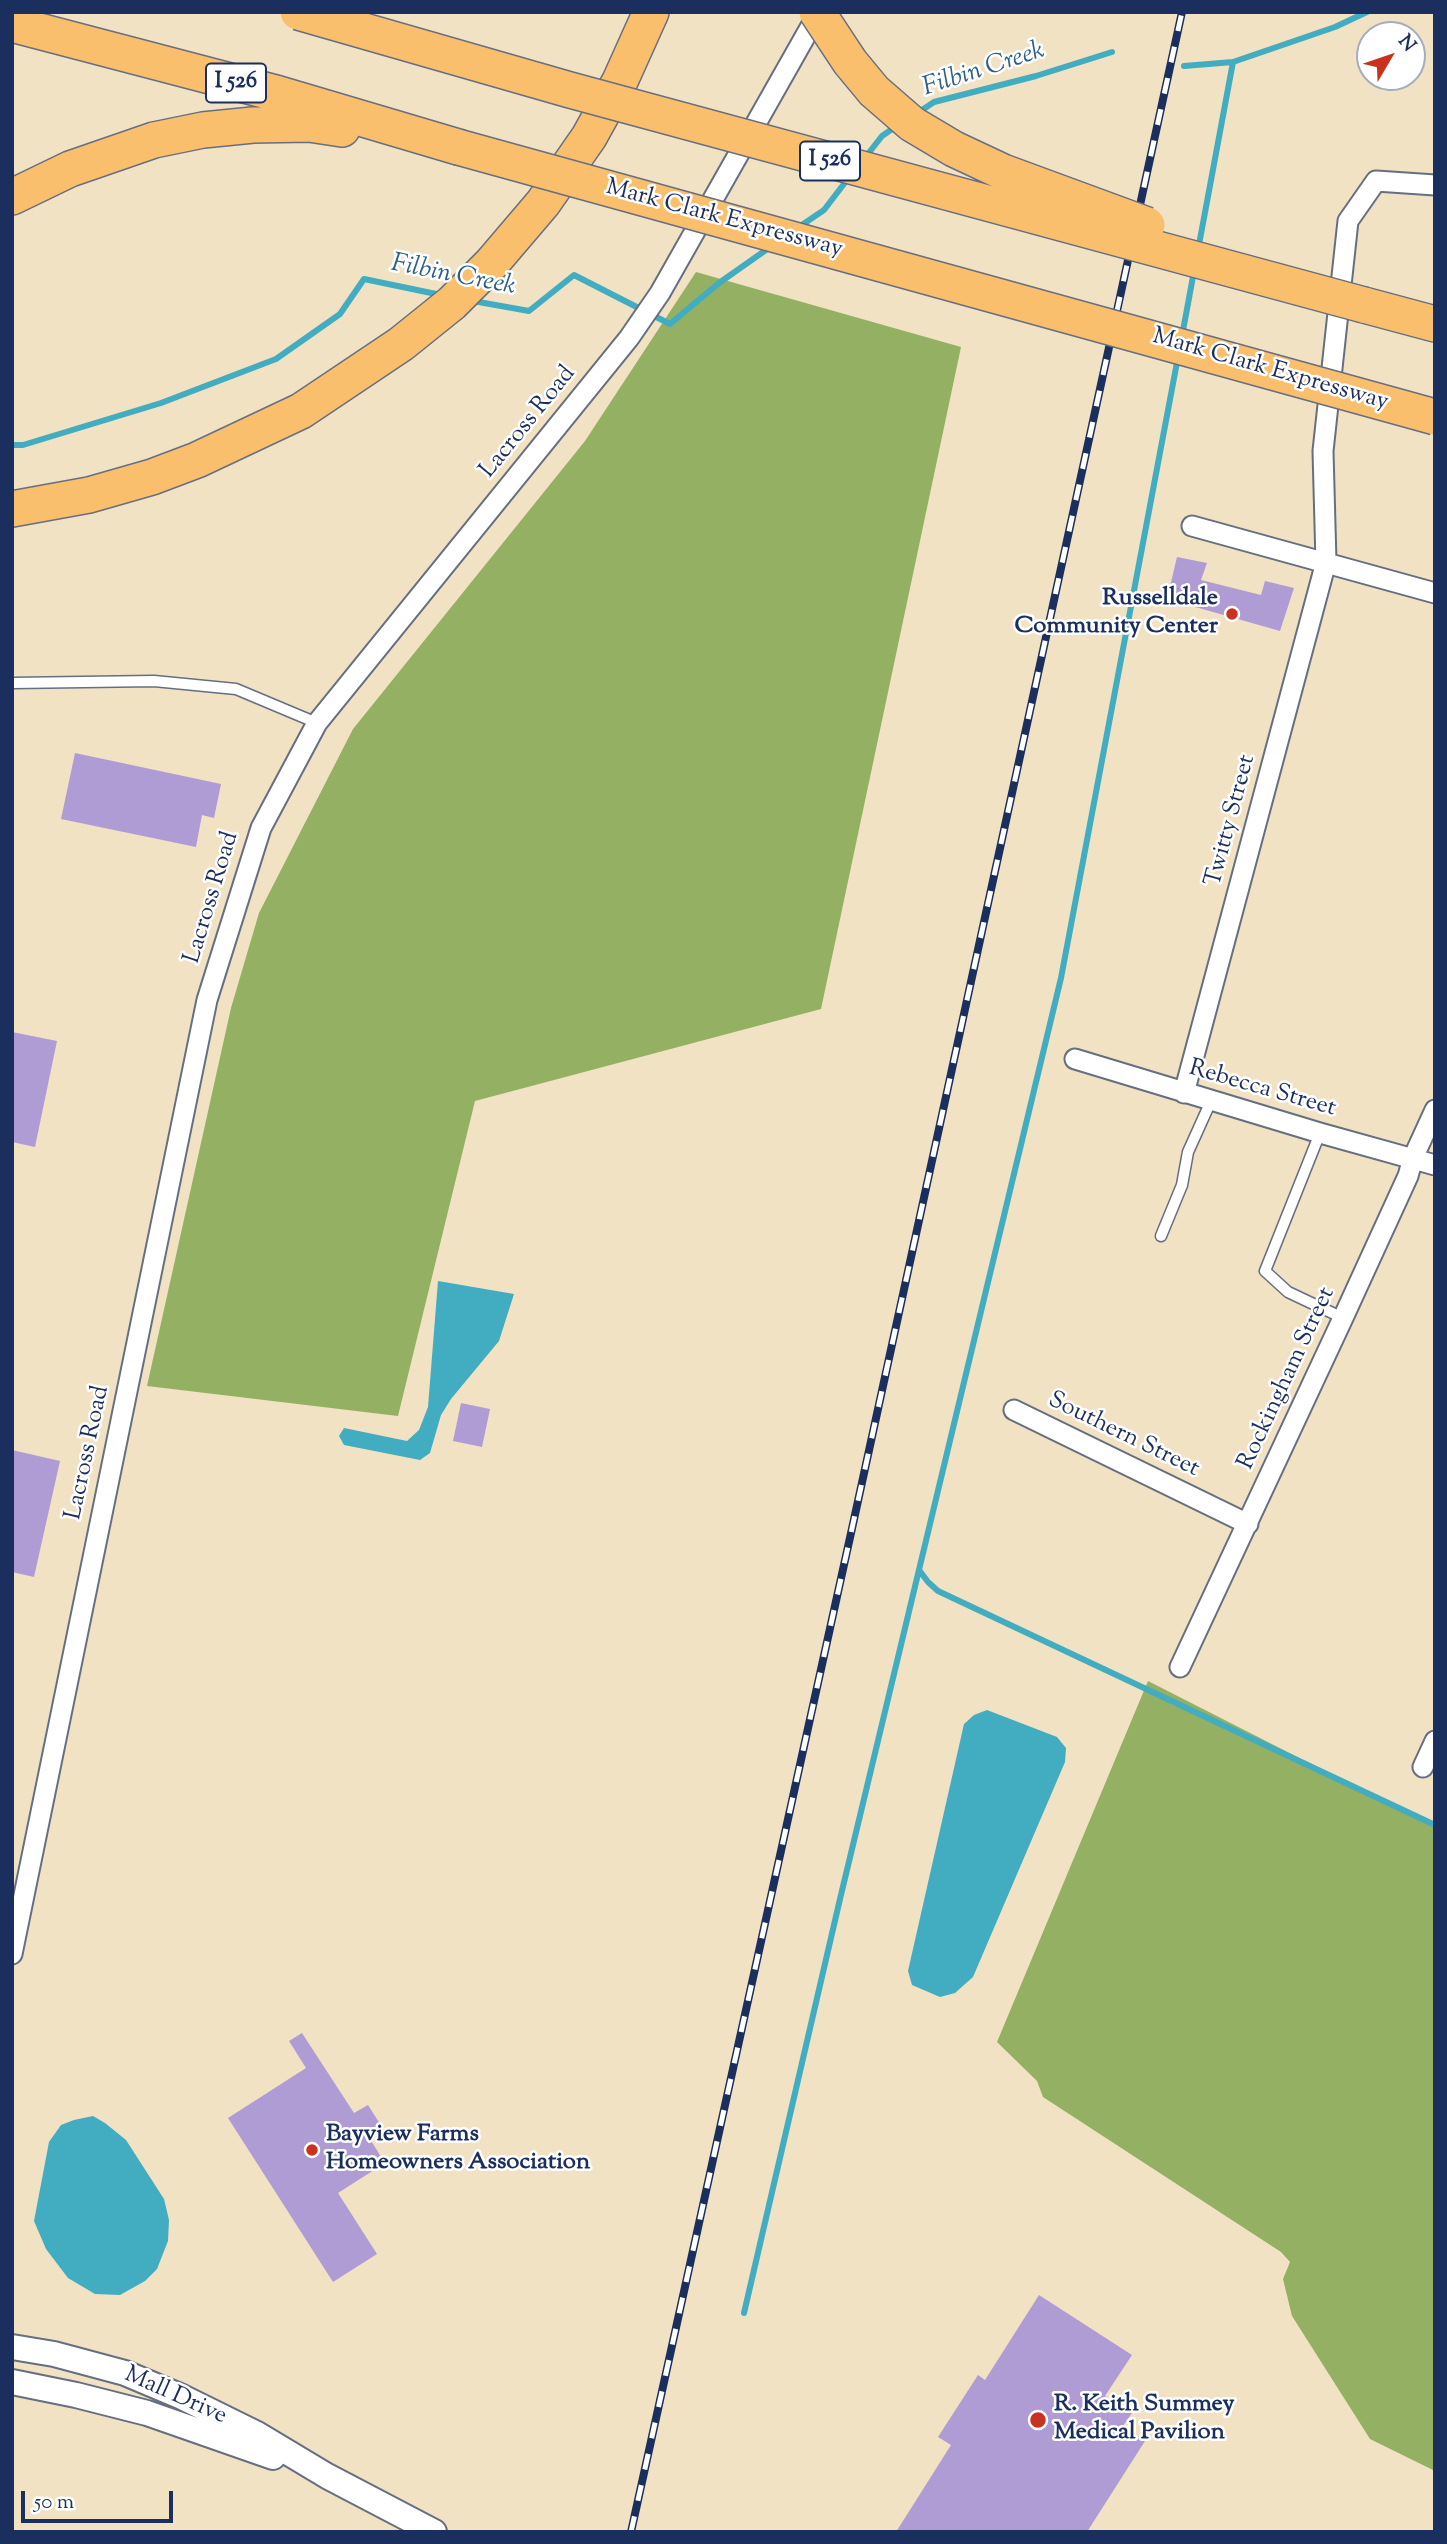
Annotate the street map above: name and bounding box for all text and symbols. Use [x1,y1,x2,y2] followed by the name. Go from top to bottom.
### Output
[1356,21,1426,91] north arrow
[1391,29,1421,58] text: N
[919,37,1049,105] water label: Filbin Creek
[206,64,266,102] road number: I 526
[800,142,860,180] road number: I 526
[602,174,846,266] street label: Mark Clark Expressway
[388,250,518,304] water label: Filbin Creek
[1149,324,1391,418] street label: Mark Clark Expressway
[475,361,583,485] street label: Lacross Road
[1015,586,1218,642] place label: Russelldale Community Center
[1224,606,1240,622] marker: Russelldale Community Center
[1201,752,1263,890] street label: Twitty Street
[179,829,247,967] street label: Lacross Road
[1185,1055,1339,1125] street label: Rebecca Street
[1233,1283,1343,1475] street label: Rockingham Street
[61,1383,117,1523] street label: Lacross Road
[1043,1387,1203,1485] street label: Southern Street
[326,2122,590,2178] place label: Bayview Farms Homeowners Association
[304,2142,320,2158] marker: Bayview Farms Homeowners Association
[119,2362,231,2432] street label: Mall Drive
[1054,2392,1234,2448] place label: R. Keith Summey Medical Pavilion
[1028,2410,1048,2430] marker: R. Keith Summey Medical Pavilion
[24,2478,177,2522] scale bar
[34,2488,74,2518] text: 50 m

